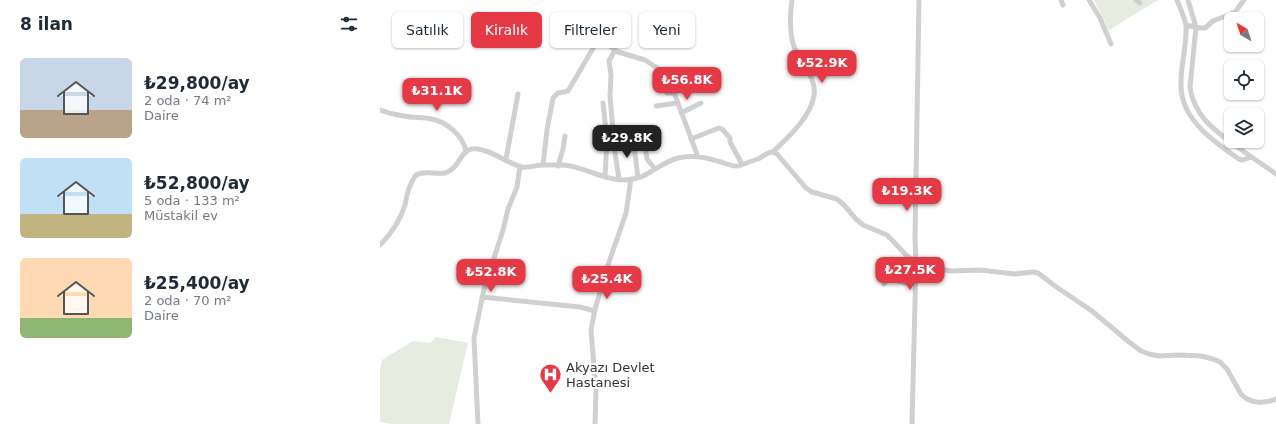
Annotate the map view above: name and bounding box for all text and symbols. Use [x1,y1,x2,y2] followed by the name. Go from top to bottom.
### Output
[392,12,463,48] chip: Satılık
[471,12,542,48] chip: Kiralık
[550,12,631,48] chip: Filtreler
[639,12,695,48] chip: Yeni
[1224,12,1264,52] north arrow
[1224,12,1264,148] map controls
[338,13,360,35] icon: filters
[20,14,73,34] text: 8 ilan
[789,50,855,84] pin: ₺52.9K
[796,55,848,70] text: ₺52.9K
[1224,60,1264,100] button: locate
[654,67,720,101] pin: ₺56.8K
[661,72,713,87] text: ₺56.8K
[144,73,250,93] text: ₺29,800/ay
[52,74,100,122] icon: home
[404,78,470,112] pin: ₺31.1K
[411,83,463,98] text: ₺31.1K
[144,93,232,108] text: 2 oda · 74 m²
[144,108,179,123] text: Daire
[1224,108,1264,148] button: layers
[594,125,660,159] pin: ₺29.8K
[601,130,653,145] text: ₺29.8K
[144,173,250,193] text: ₺52,800/ay
[52,174,100,222] icon: home
[874,178,940,212] pin: ₺19.3K
[881,183,933,198] text: ₺19.3K
[144,193,240,208] text: 5 oda · 133 m²
[144,208,218,223] text: Müstakil ev
[877,257,943,291] pin: ₺27.5K
[458,259,524,293] pin: ₺52.8K
[884,262,936,277] text: ₺27.5K
[465,264,517,279] text: ₺52.8K
[574,266,640,300] pin: ₺25.4K
[581,271,633,286] text: ₺25.4K
[144,273,250,293] text: ₺25,400/ay
[52,274,100,322] icon: home
[144,293,232,308] text: 2 oda · 70 m²
[144,308,179,323] text: Daire
[566,360,655,390] place label: Akyazı Devlet Hastanesi
[537,361,563,394] hospital icon: Akyazı Devlet Hastanesi

